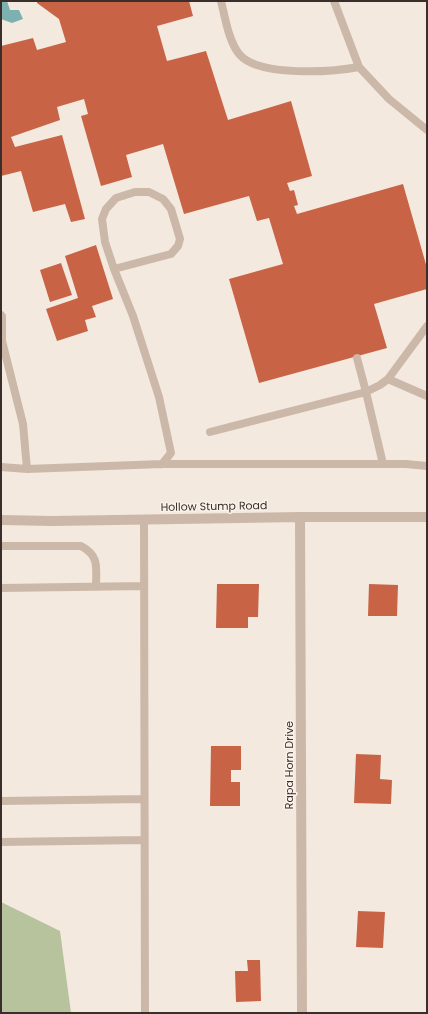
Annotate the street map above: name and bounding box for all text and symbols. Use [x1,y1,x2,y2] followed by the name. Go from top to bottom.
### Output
[160,497,268,515] street label: Hollow Stump Road
[281,721,297,809] street label: Rapa Horn Drive

